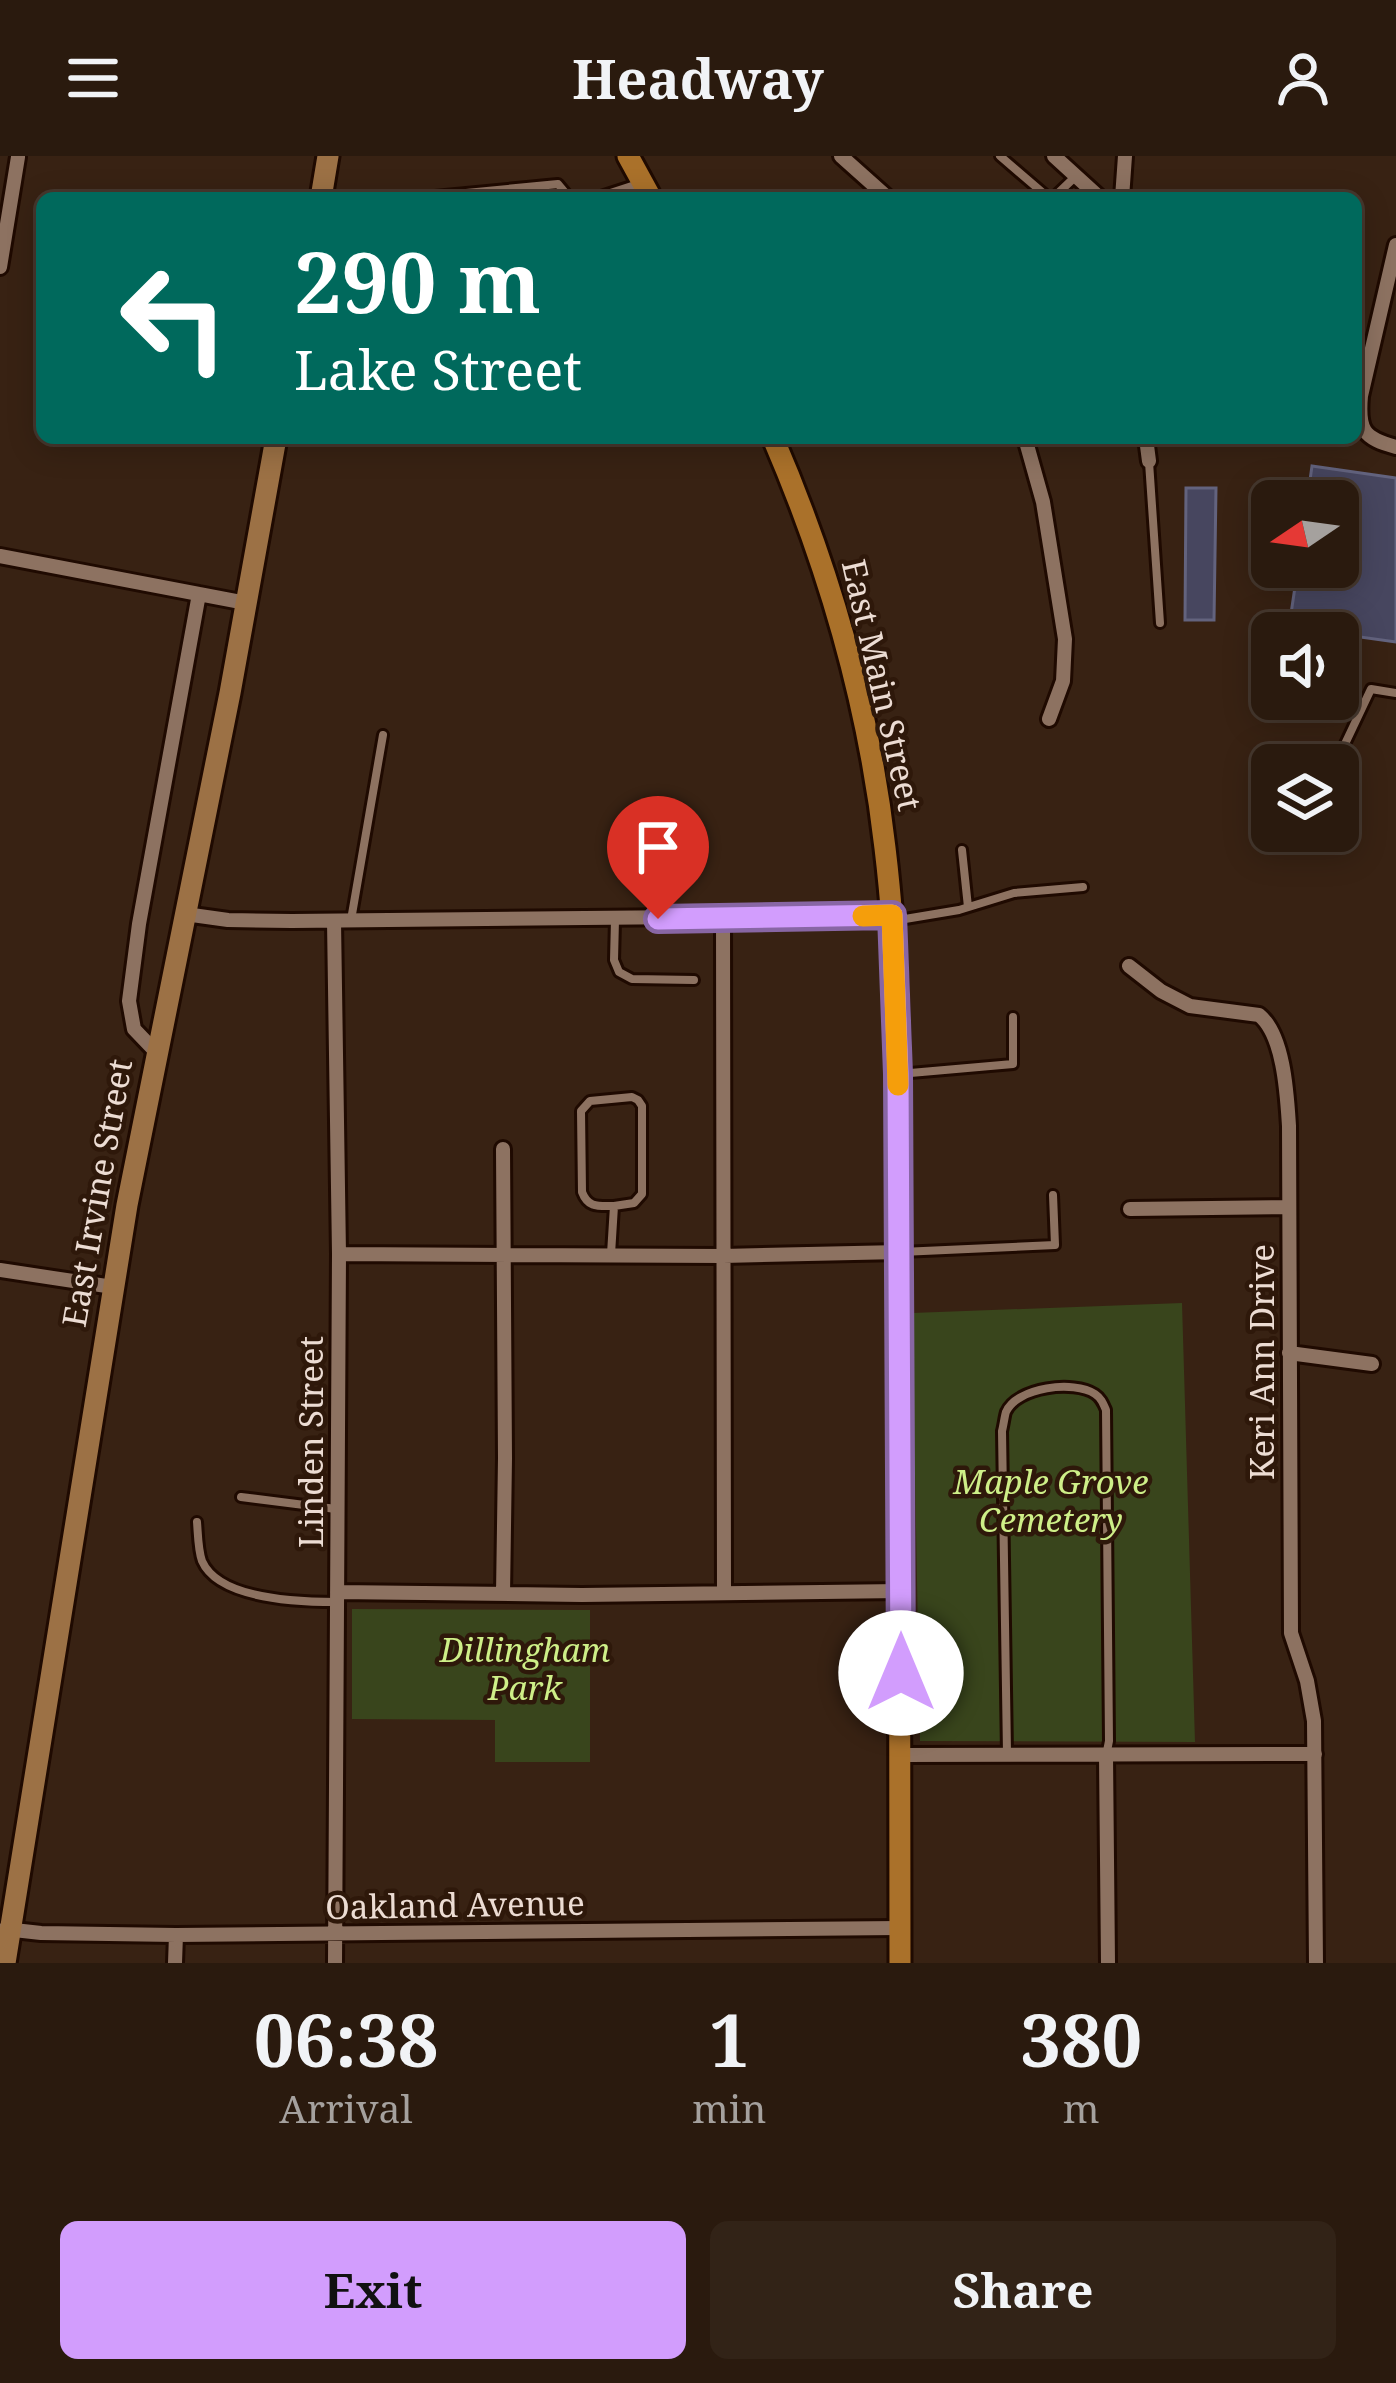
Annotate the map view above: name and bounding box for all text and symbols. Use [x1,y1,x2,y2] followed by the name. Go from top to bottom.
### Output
[572,41,824,115] text: Headway
[60,45,126,111] icon: menu
[1270,45,1336,111] icon: person
[294,223,541,338] text: 290 m
[96,240,252,396] icon: left
[294,332,582,406] text: Lake Street
[1251,480,1359,588] north arrow
[1251,480,1359,852] map controls
[832,555,933,815] street label: East Main Street
[1251,612,1359,720] button: sound
[1251,744,1359,852] button: layers
[607,796,709,919] pin
[625,814,691,880] icon: arrive
[51,1056,142,1330] street label: East Irvine Street
[1239,1244,1284,1480] street label: Keri Ann Drive
[288,1336,333,1548] street label: Linden Street
[952,1459,1149,1542] park label: Maple Grove Cemetery
[838,1610,964,1736] position arrow
[439,1627,610,1710] park label: Dillingham Park
[325,1880,585,1929] street label: Oakland Avenue
[254,1990,438,2088] text: 06:38
[709,1990,750,2088] text: 1
[1020,1990,1142,2088] text: 380
[279,2081,413,2134] text: Arrival
[692,2081,767,2134] text: min
[1063,2081,1100,2134] text: m
[60,2221,686,2359] button: Exit
[710,2221,1336,2359] button: Share

